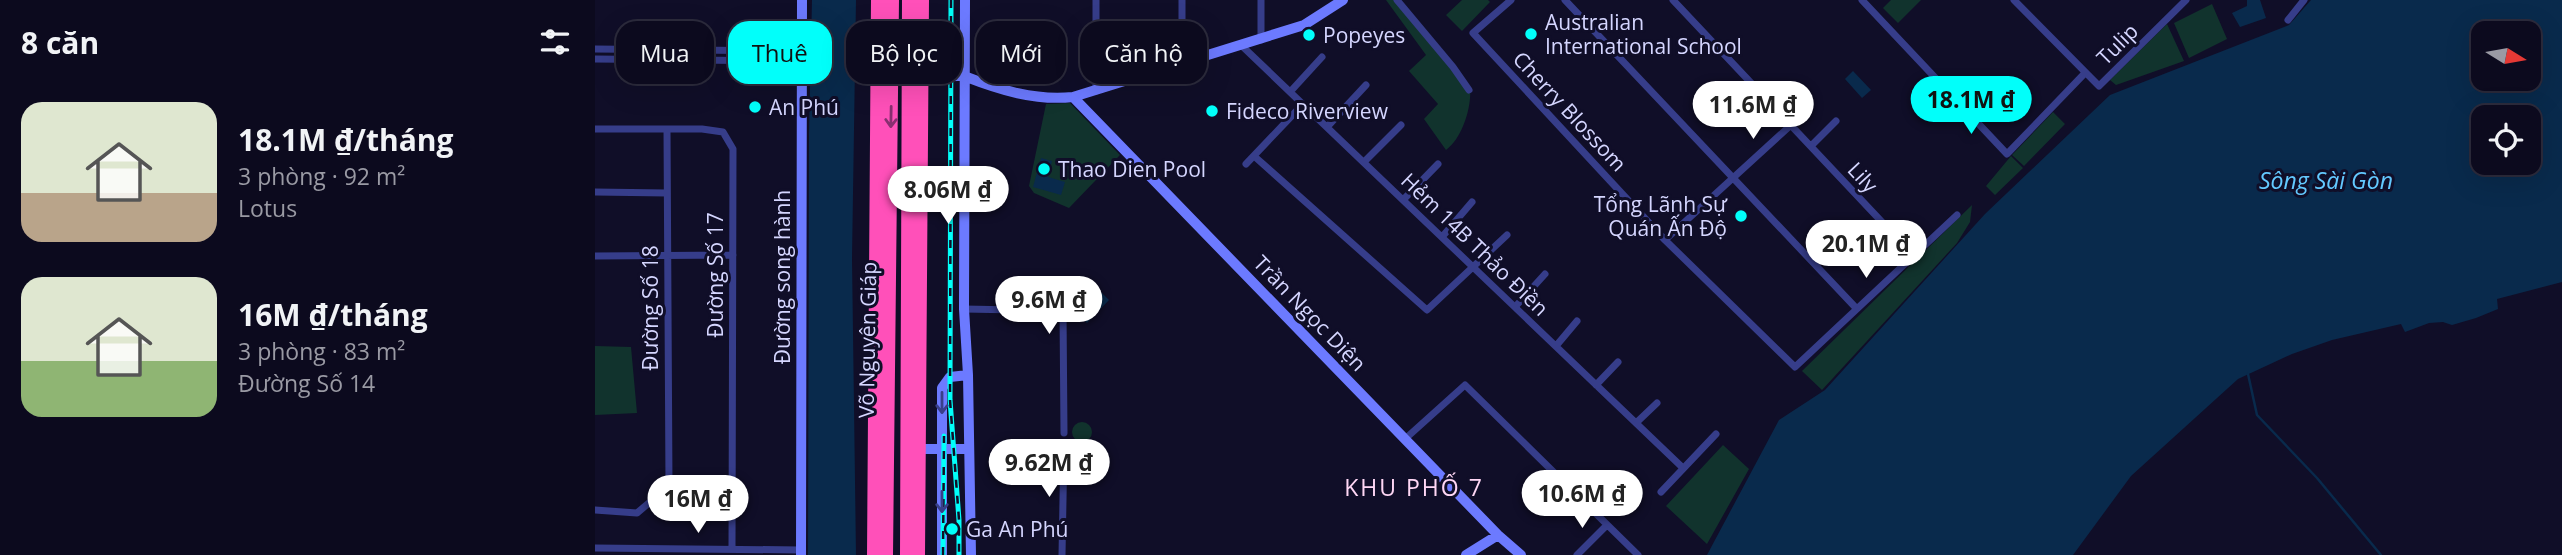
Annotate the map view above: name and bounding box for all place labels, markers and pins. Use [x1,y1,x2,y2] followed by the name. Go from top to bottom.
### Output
[1545,8,1742,60] place label: Australian International School
[1323,21,1405,49] place label: Popeyes
[1523,26,1539,42] marker: Australian International School
[1301,27,1317,43] marker: Popeyes
[1906,76,2036,136] pin: 18.1M ₫
[1688,82,1818,141] pin: 11.6M ₫
[769,93,839,121] place label: An Phú
[1226,97,1389,125] place label: Fideco Riverview
[747,99,763,115] marker: An Phú
[1204,103,1220,119] marker: Fideco Riverview
[1058,155,1206,183] place label: Thao Dien Pool
[1036,161,1052,177] marker: Thao Dien Pool
[883,166,1013,226] pin: 8.06M ₫
[1594,190,1728,242] place label: Tổng Lãnh Sự Quán Ấn Độ
[1733,208,1749,224] marker: Tổng Lãnh Sự Quán Ấn Độ
[1801,220,1931,280] pin: 20.1M ₫
[992,276,1106,336] pin: 9.6M ₫
[984,440,1114,499] pin: 9.62M ₫
[1517,470,1647,530] pin: 10.6M ₫
[649,476,747,535] pin: 16M ₫
[966,515,1068,543] place label: Ga An Phú
[944,521,960,537] marker: Ga An Phú

